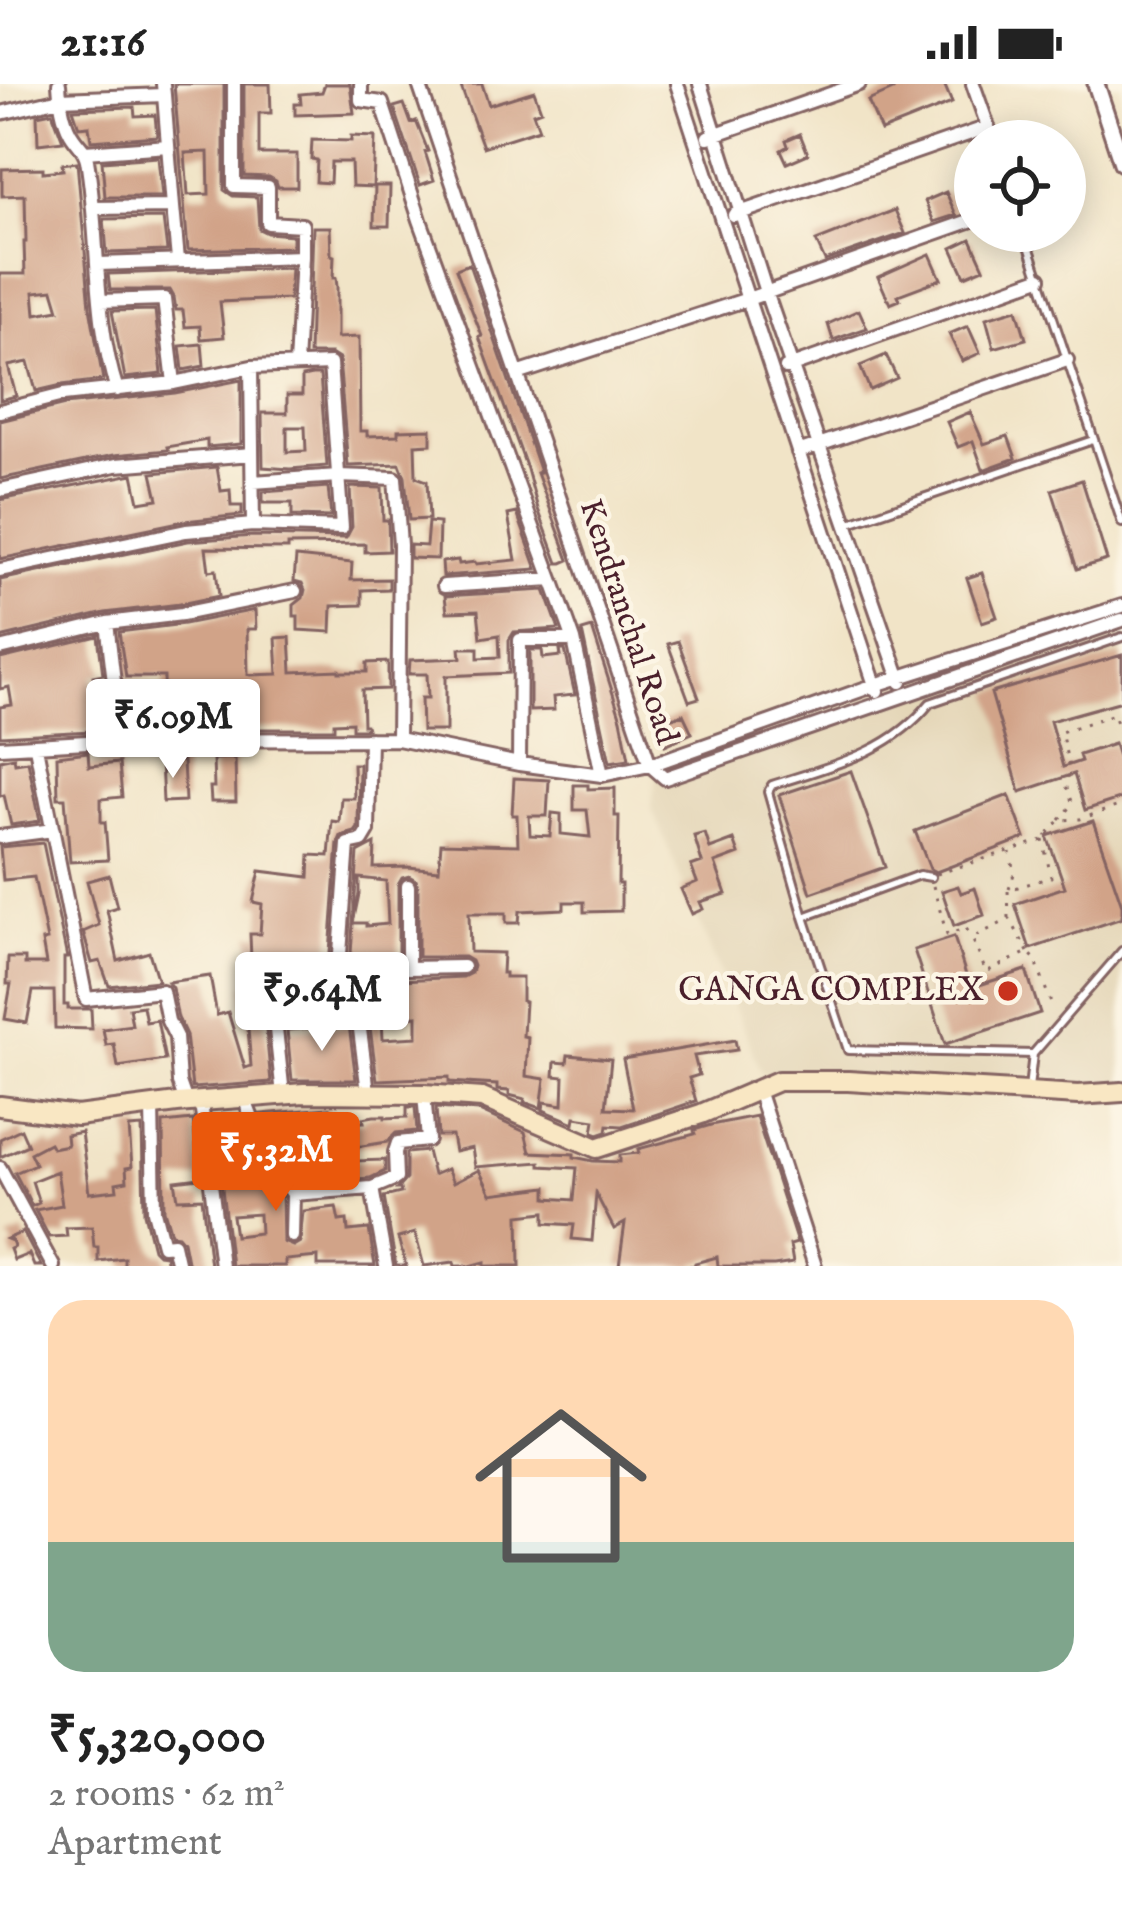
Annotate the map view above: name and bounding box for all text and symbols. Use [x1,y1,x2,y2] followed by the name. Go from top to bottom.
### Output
[60,14,146,71] text: 21:16
[954,120,1086,252] map controls
[954,120,1086,252] button: locate
[569,494,687,750] street label: Kendranchal Road
[75,679,271,781] pin: ₹6.09M
[113,693,233,742] text: ₹6.09M
[224,952,420,1054] pin: ₹9.64M
[262,966,382,1015] text: ₹9.64M
[678,970,984,1012] place label: GANGA COMPLEX
[995,978,1021,1004] marker: GANGA COMPLEX
[178,1112,374,1214] pin: ₹5.32M
[219,1126,333,1175] text: ₹5.32M
[453,1378,669,1594] icon: home
[48,1705,266,1770] text: ₹5,320,000
[48,1770,285,1819] text: 2 rooms · 62 m²
[48,1819,222,1868] text: Apartment

